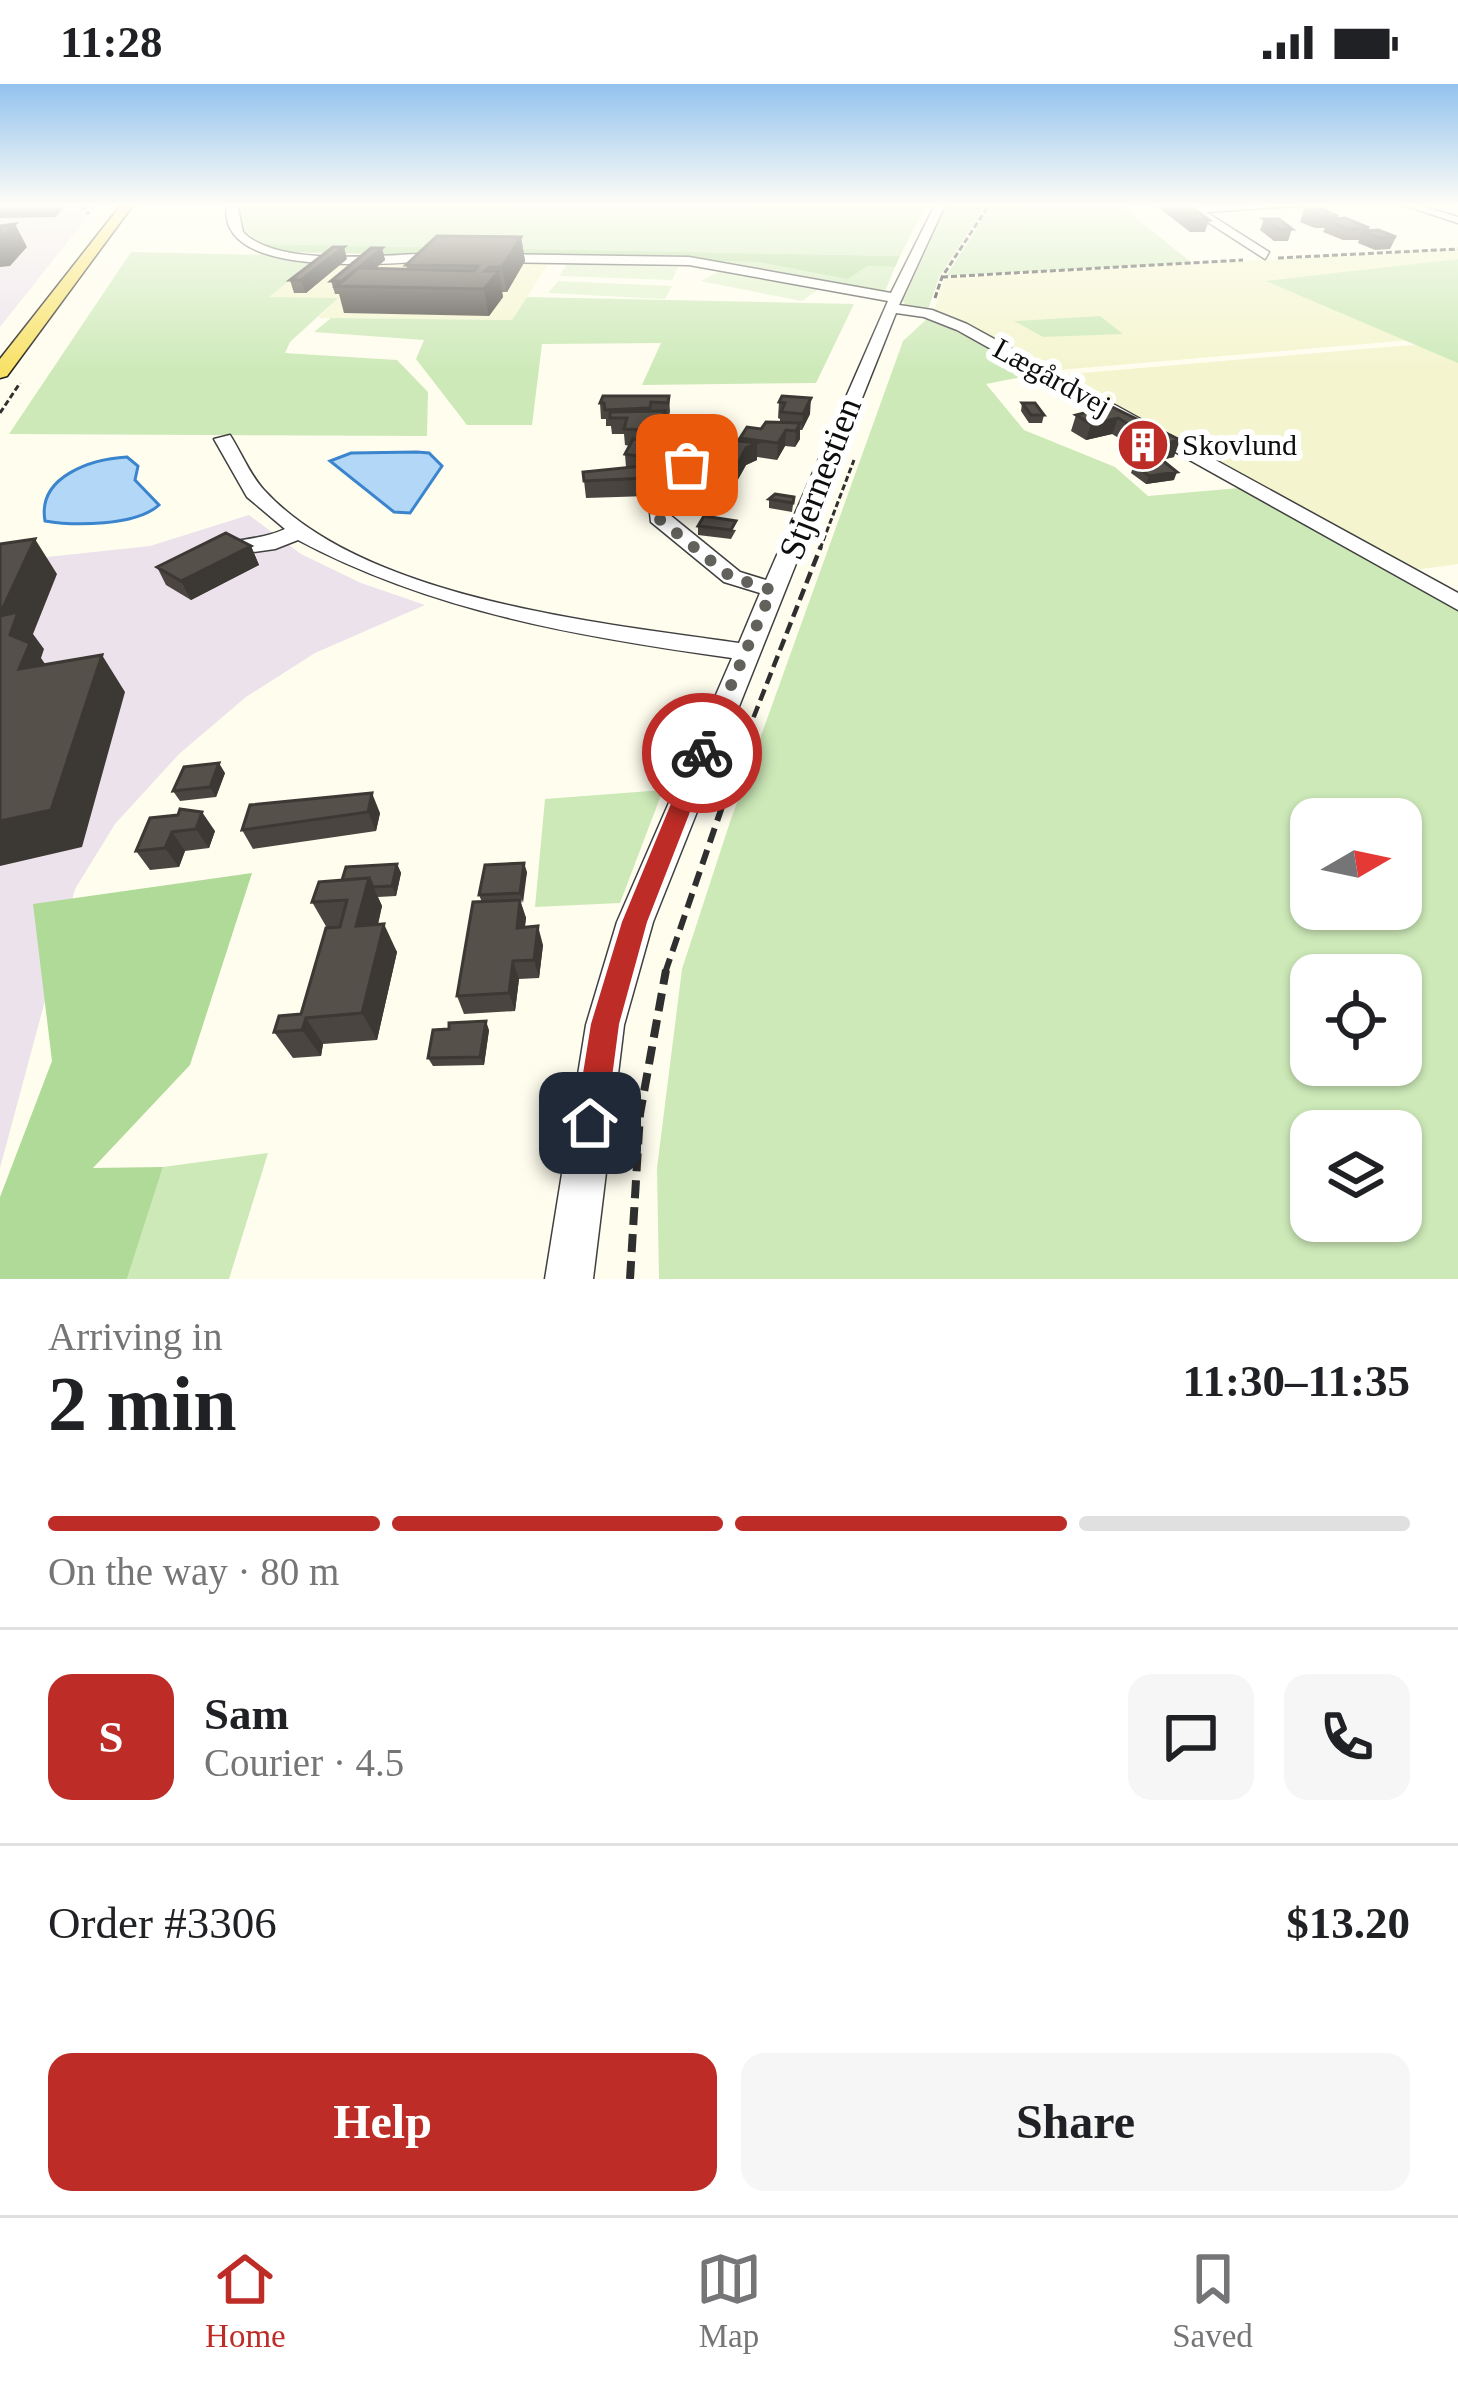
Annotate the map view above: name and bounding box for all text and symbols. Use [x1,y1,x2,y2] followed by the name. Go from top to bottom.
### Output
[60,17,163,67] text: 11:28
[988,331,1116,422] street label: Lægårdvej
[771,392,869,565] street label: Stjernestien
[636,414,738,516] pin
[1115,417,1171,473] building icon: Skovlund
[1182,428,1297,461] place label: Skovlund
[654,432,720,498] icon: bag
[642,693,762,813] courier
[669,720,735,786] icon: bike
[1290,798,1422,930] north arrow
[1290,798,1422,1242] map controls
[1290,954,1422,1086] button: locate
[539,1072,641,1174] pin
[557,1090,623,1156] icon: home
[1290,1110,1422,1242] button: layers
[48,1315,222,1358] text: Arriving in
[1182,1356,1410,1406] text: 11:30–11:35
[48,1360,237,1447] text: 2 min
[48,1550,339,1593] text: On the way · 80 m
[1128,1674,1254,1800] button: chat
[1284,1674,1410,1800] button: phone
[204,1689,289,1739] text: Sam
[98,1712,124,1762] text: S
[204,1741,404,1784] text: Courier · 4.5
[48,1898,277,1948] text: Order #3306
[1286,1898,1410,1948] text: $13.20
[48,2053,717,2191] button: Help
[741,2053,1410,2191] button: Share
[205,2246,286,2355] tab: Home
[696,2246,762,2355] tab: Map
[1172,2246,1253,2355] tab: Saved

